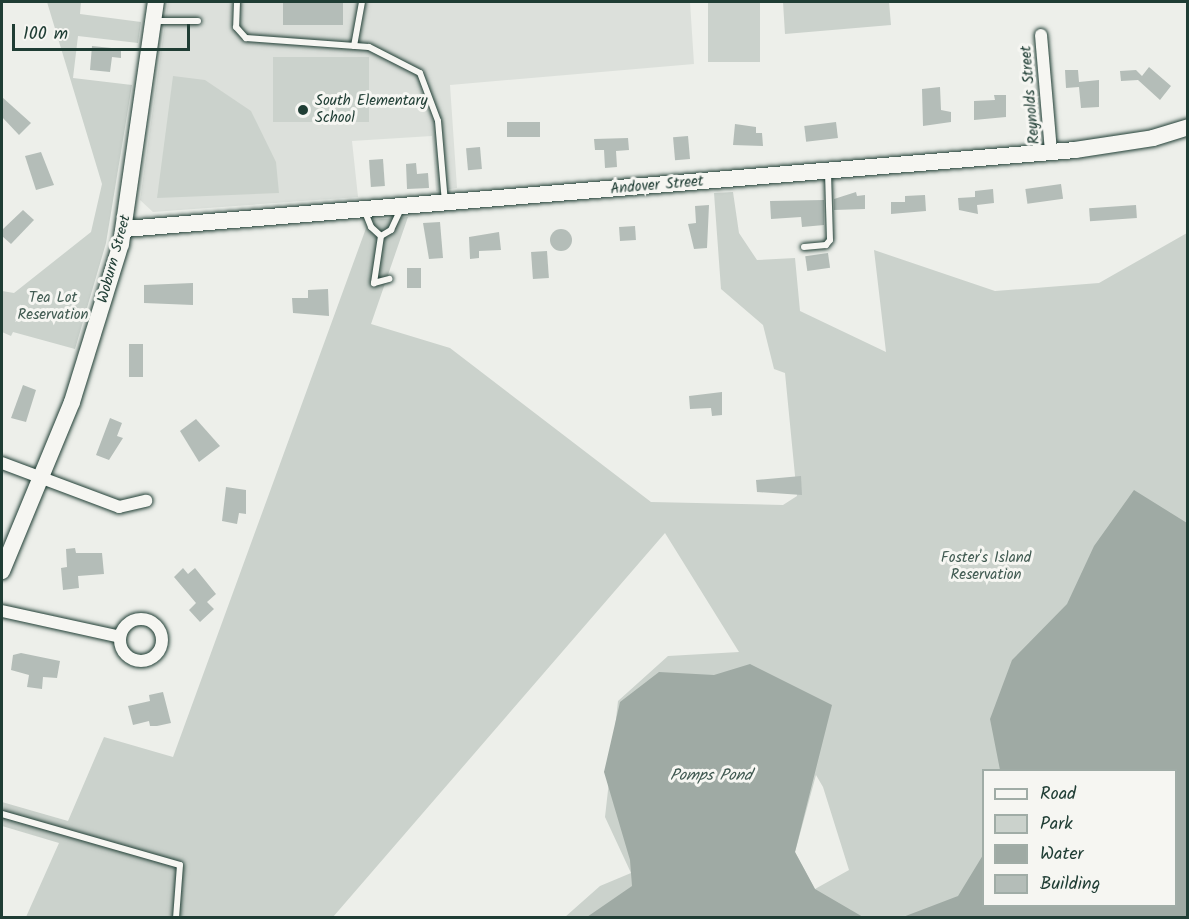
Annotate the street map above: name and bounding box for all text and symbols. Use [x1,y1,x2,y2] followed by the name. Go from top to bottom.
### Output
[15,12,194,50] scale bar
[23,20,68,49] text: 100 m
[1018,45,1044,145] street label: Reynolds Street
[315,92,428,127] place label: South Elementary School
[296,103,310,117] marker: South Elementary School
[610,173,704,199] street label: Andover Street
[95,213,135,305] street label: Woburn Street
[17,289,89,324] park label: Tea Lot Reservation
[941,549,1031,584] park label: Foster's Island Reservation
[670,766,752,786] water label: Pomps Pond
[982,769,1177,907] legend
[1040,780,1076,809] text: Road
[1040,810,1073,839] text: Park
[1040,840,1084,869] text: Water
[1040,870,1100,899] text: Building

